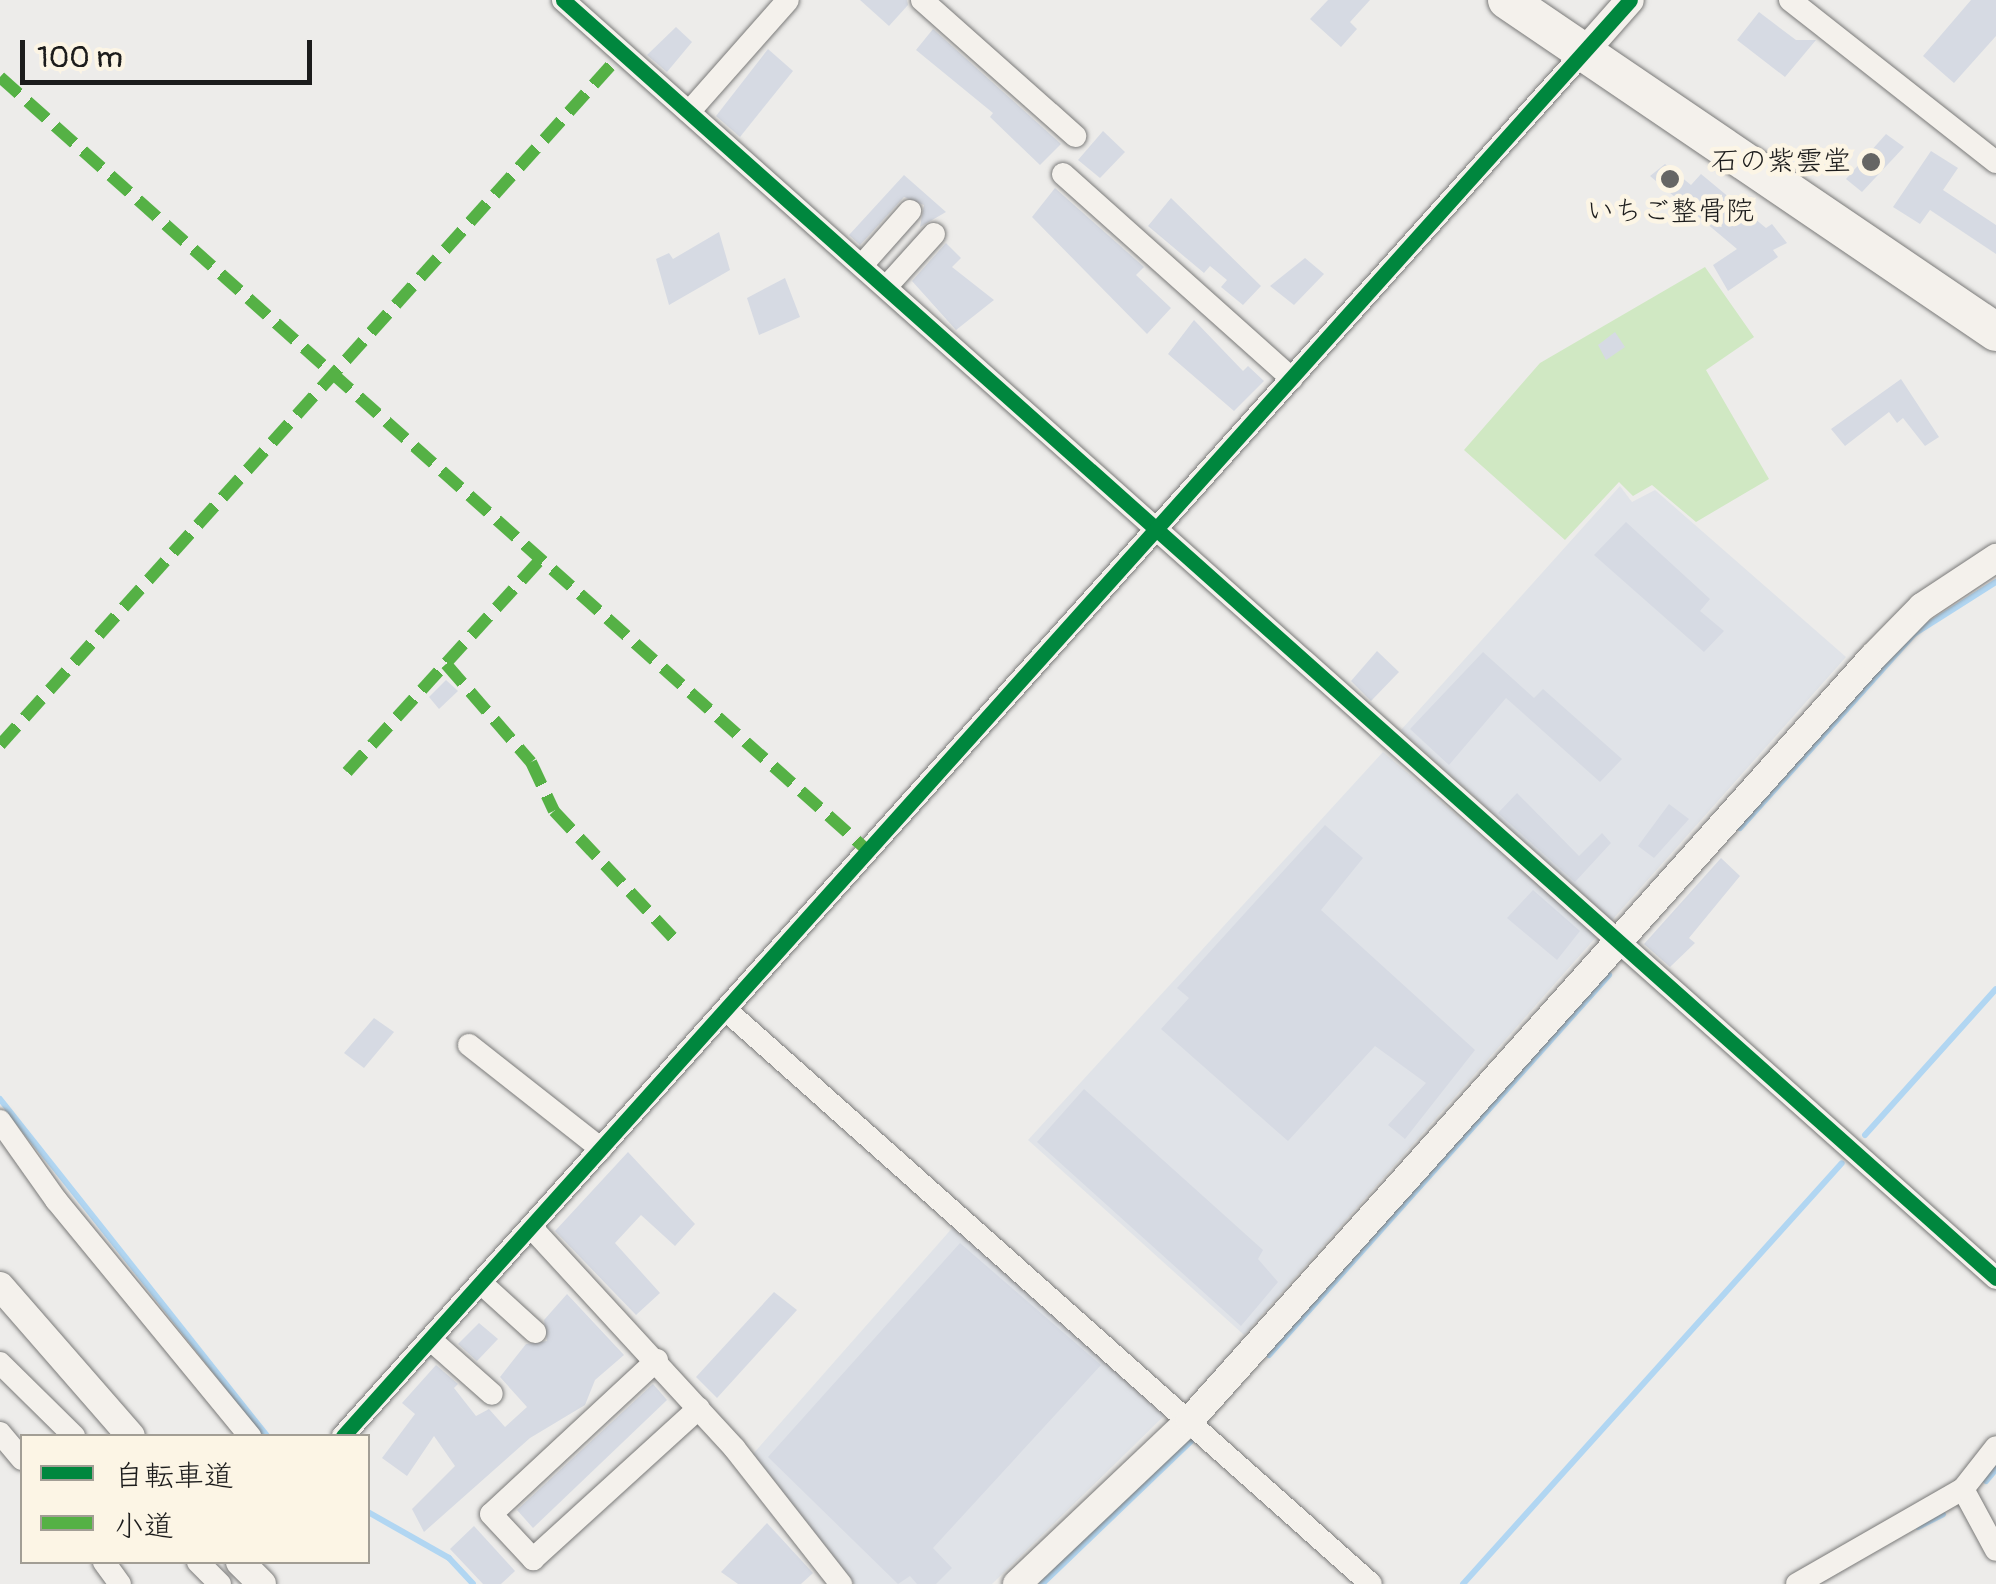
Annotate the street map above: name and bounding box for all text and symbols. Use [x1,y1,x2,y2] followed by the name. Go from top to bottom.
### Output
[25,20,318,82] scale bar
[37,39,123,76] text: 100 m
[1711,145,1851,179] place label: 石の紫雲堂
[1860,151,1882,173] marker: 石の紫雲堂
[1659,168,1681,190] marker: いちご整骨院
[1586,195,1754,229] place label: いちご整骨院
[20,1434,370,1564] legend
[114,1458,234,1495] text: 自転車道
[114,1508,174,1545] text: 小道

